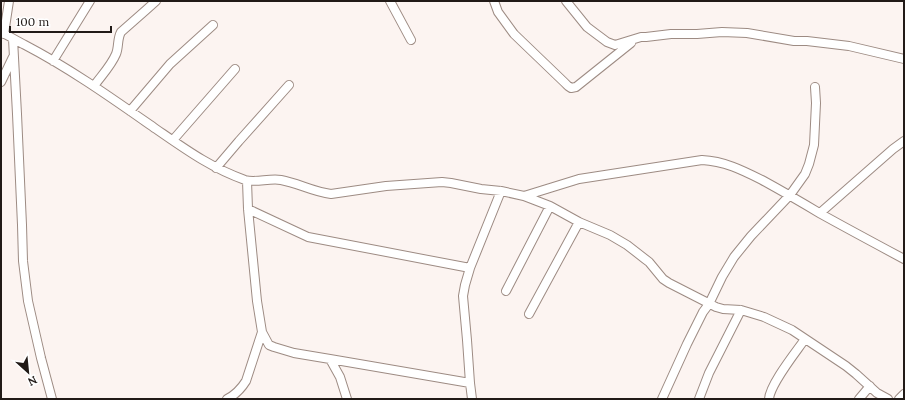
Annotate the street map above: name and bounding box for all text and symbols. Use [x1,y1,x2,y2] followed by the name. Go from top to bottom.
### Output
[10,8,111,34] scale bar
[16,14,49,29] text: 100 m
[8,352,48,392] north arrow
[25,373,40,389] text: N

